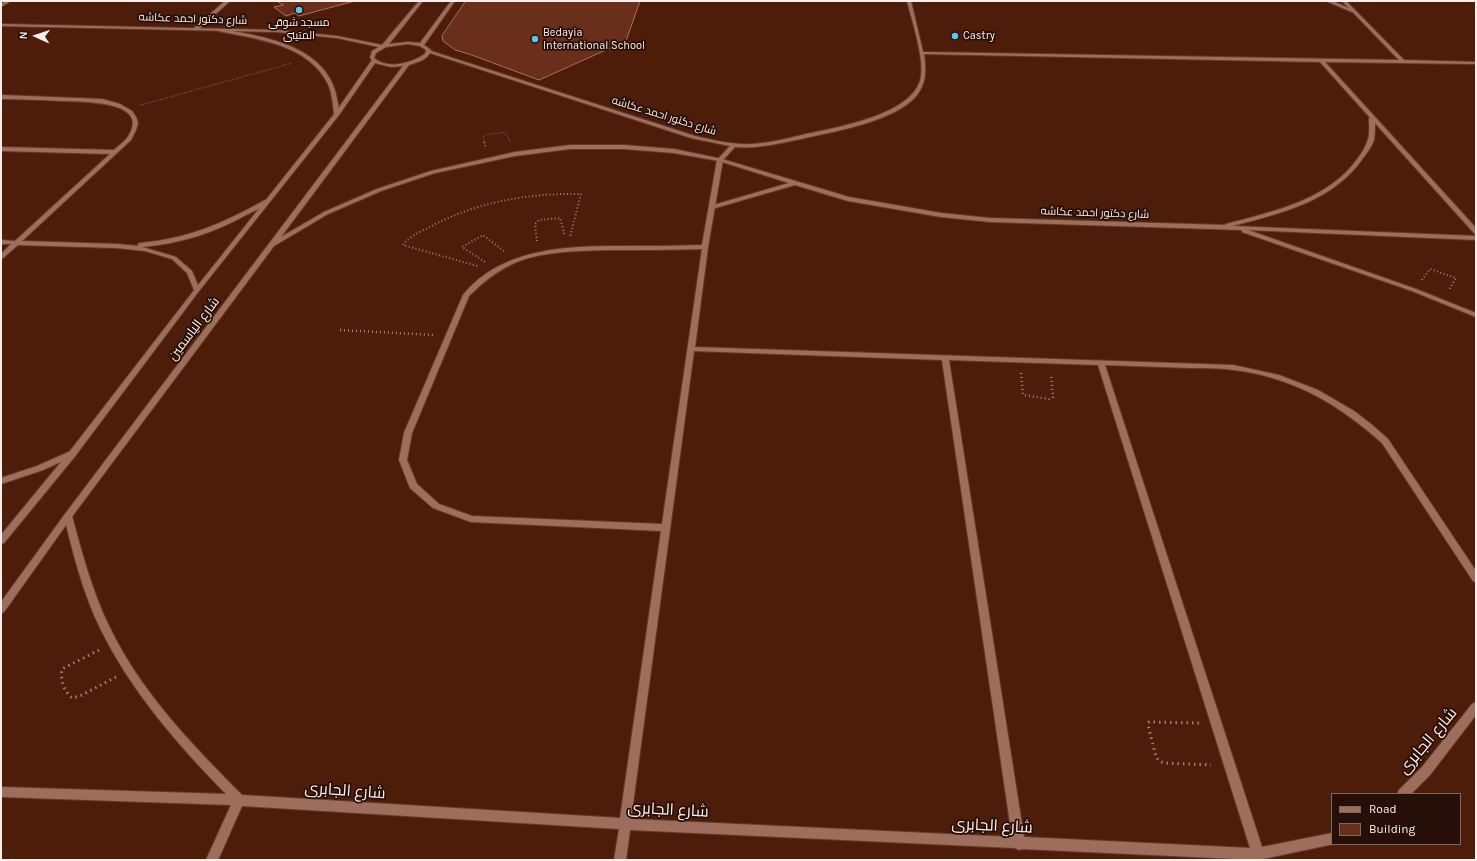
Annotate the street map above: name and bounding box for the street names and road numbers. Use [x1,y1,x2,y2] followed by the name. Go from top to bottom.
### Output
[138,11,248,27] street label: شارع دكتور احمد عكاشه
[610,94,718,138] street label: شارع دكتور احمد عكاشه
[1040,205,1150,221] street label: شارع دكتور احمد عكاشه
[165,294,223,364] street label: شارع الياسمين
[1395,704,1461,778] street label: شارع الجابرى
[304,779,386,803] street label: شارع الجابرى
[627,798,709,822] street label: شارع الجابرى
[951,814,1033,838] street label: شارع الجابرى

